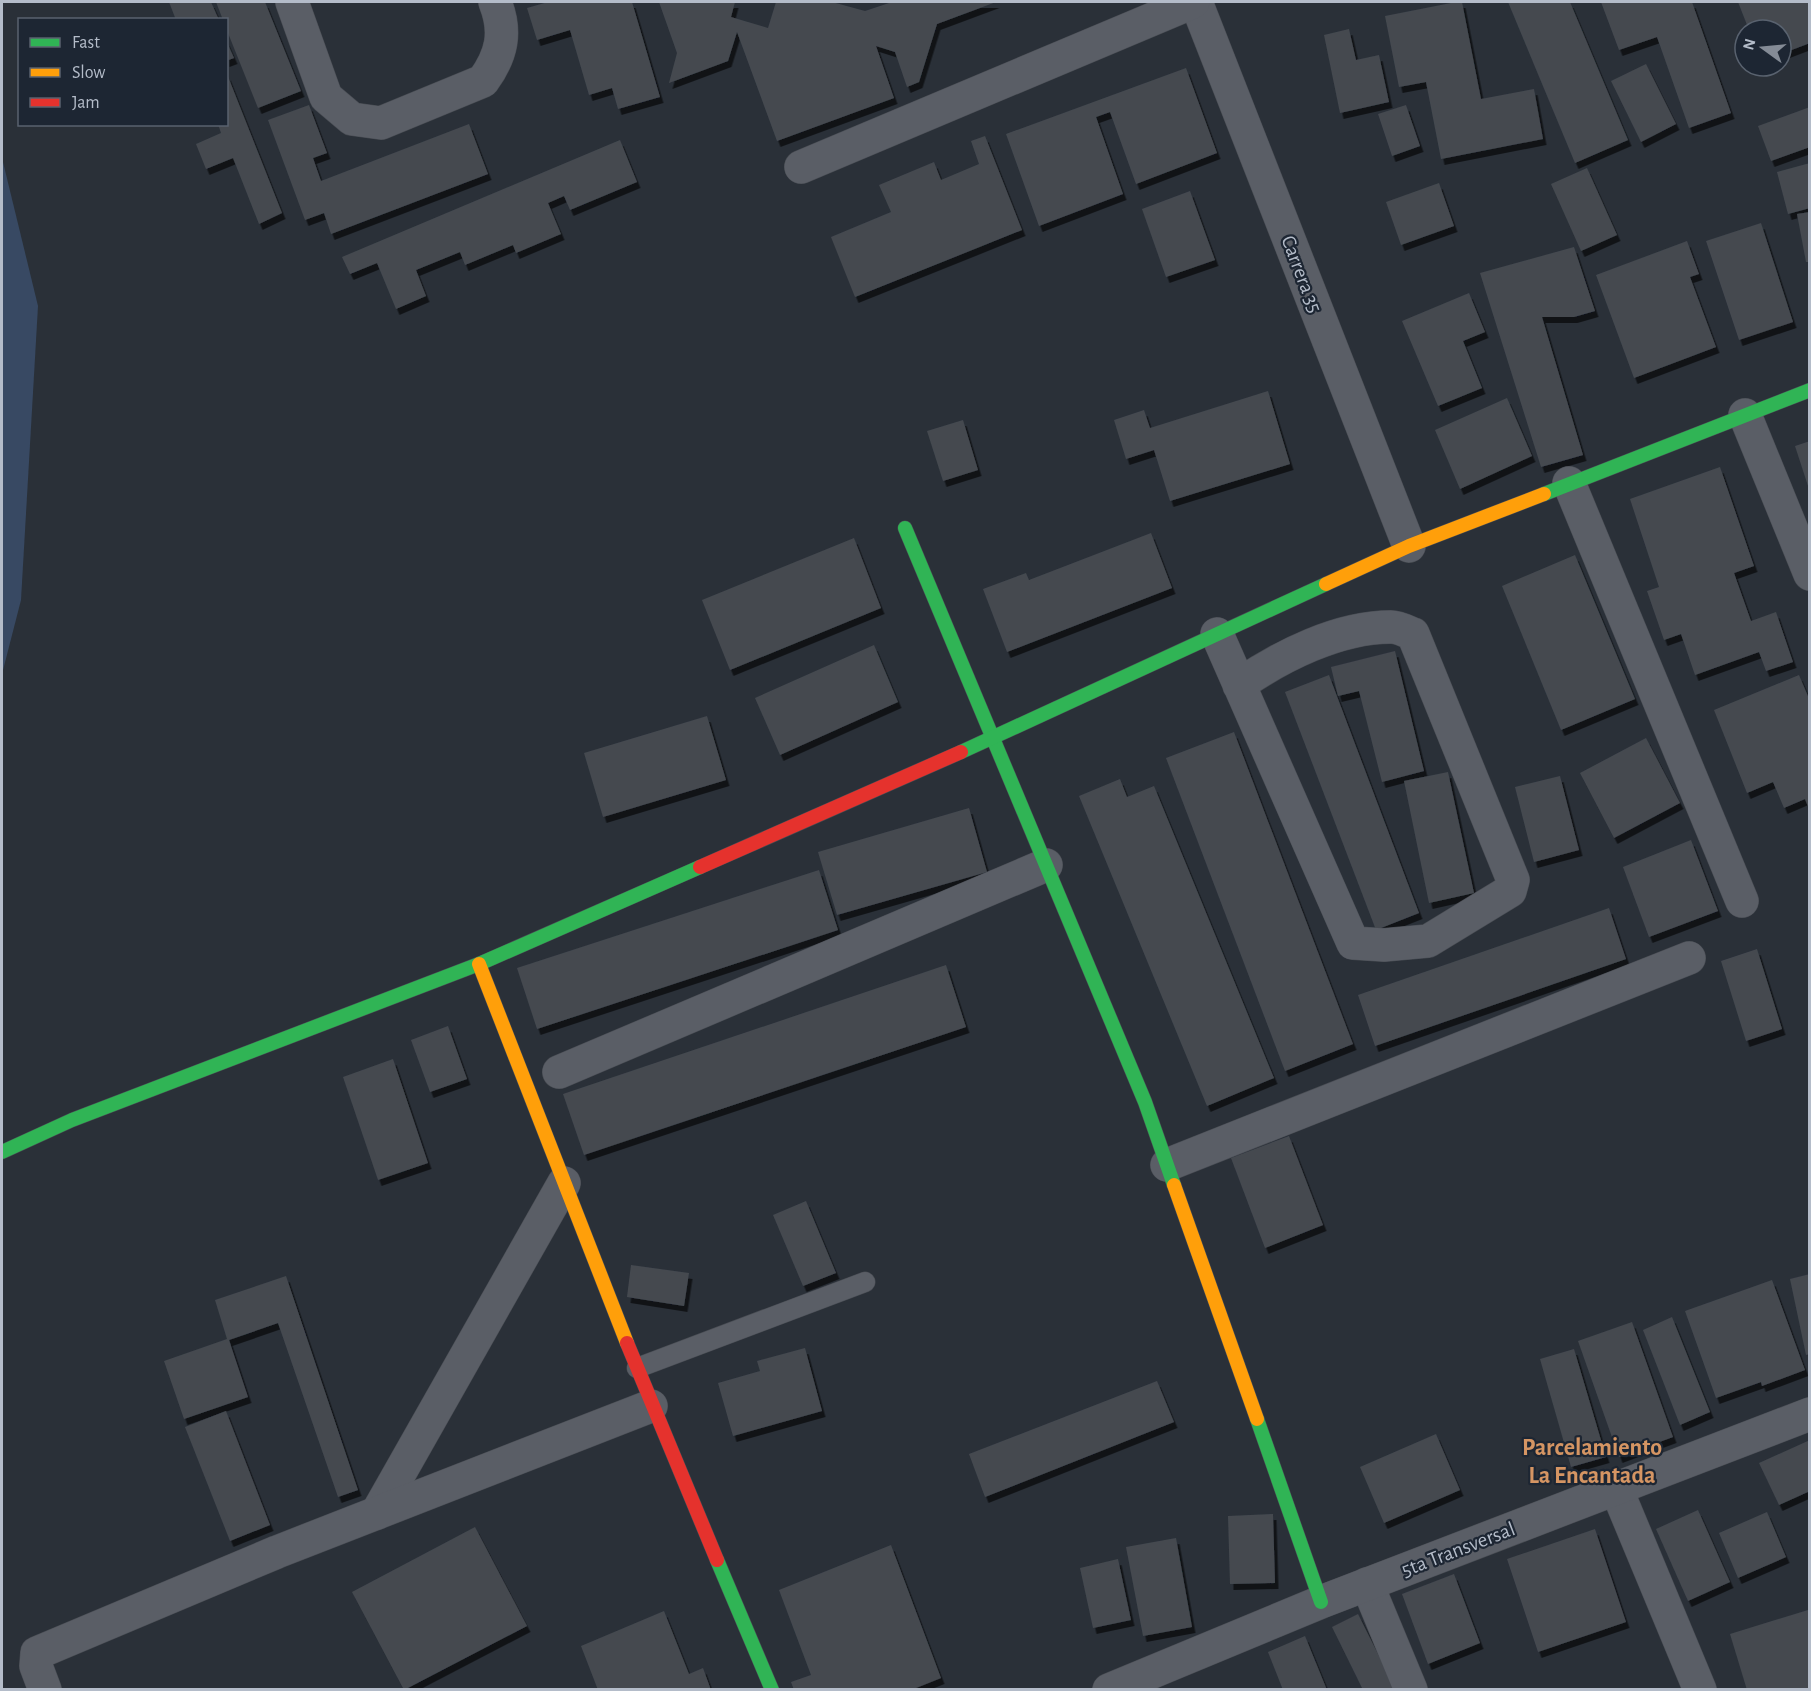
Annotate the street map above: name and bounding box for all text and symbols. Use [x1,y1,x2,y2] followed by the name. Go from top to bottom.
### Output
[18,18,228,126] legend
[1733,18,1793,78] north arrow
[72,34,100,52] text: Fast
[1740,37,1759,52] text: N
[72,64,105,82] text: Slow
[72,94,100,112] text: Jam
[1277,233,1326,316] street label: Carrera 35
[1522,1436,1662,1488] district label: Parcelamiento La Encantada
[1398,1518,1518,1581] street label: 5ta Transversal

